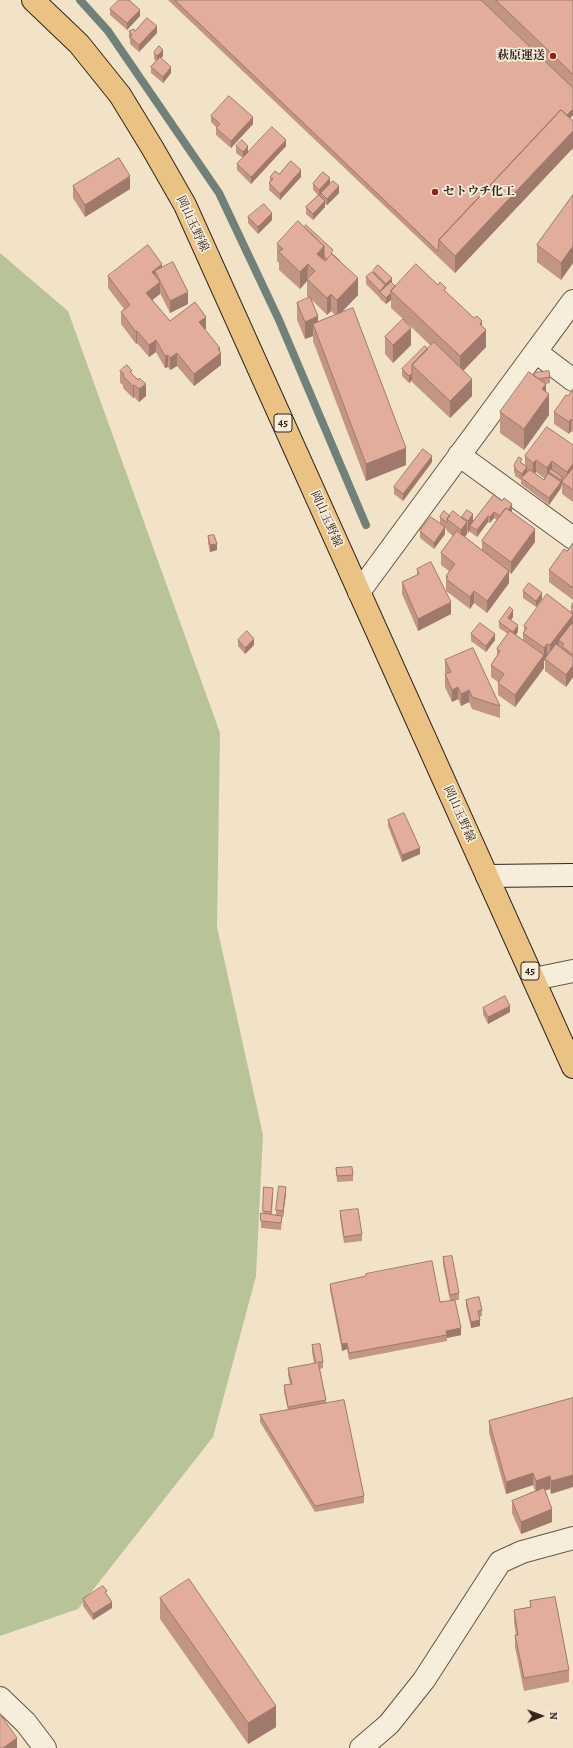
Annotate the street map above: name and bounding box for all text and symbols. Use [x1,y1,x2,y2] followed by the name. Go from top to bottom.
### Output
[497,49,545,63] place label: 萩原運送
[548,51,558,61] marker: 萩原運送
[443,185,515,199] place label: セトウチ化工
[430,187,440,197] marker: セトウチ化工
[173,194,211,254] street label: 岡山玉野線
[274,414,292,432] road number: 45
[307,489,345,549] street label: 岡山玉野線
[440,784,478,844] street label: 岡山玉野線
[521,962,539,980] road number: 45
[521,1696,561,1736] north arrow
[546,1712,561,1720] text: N

